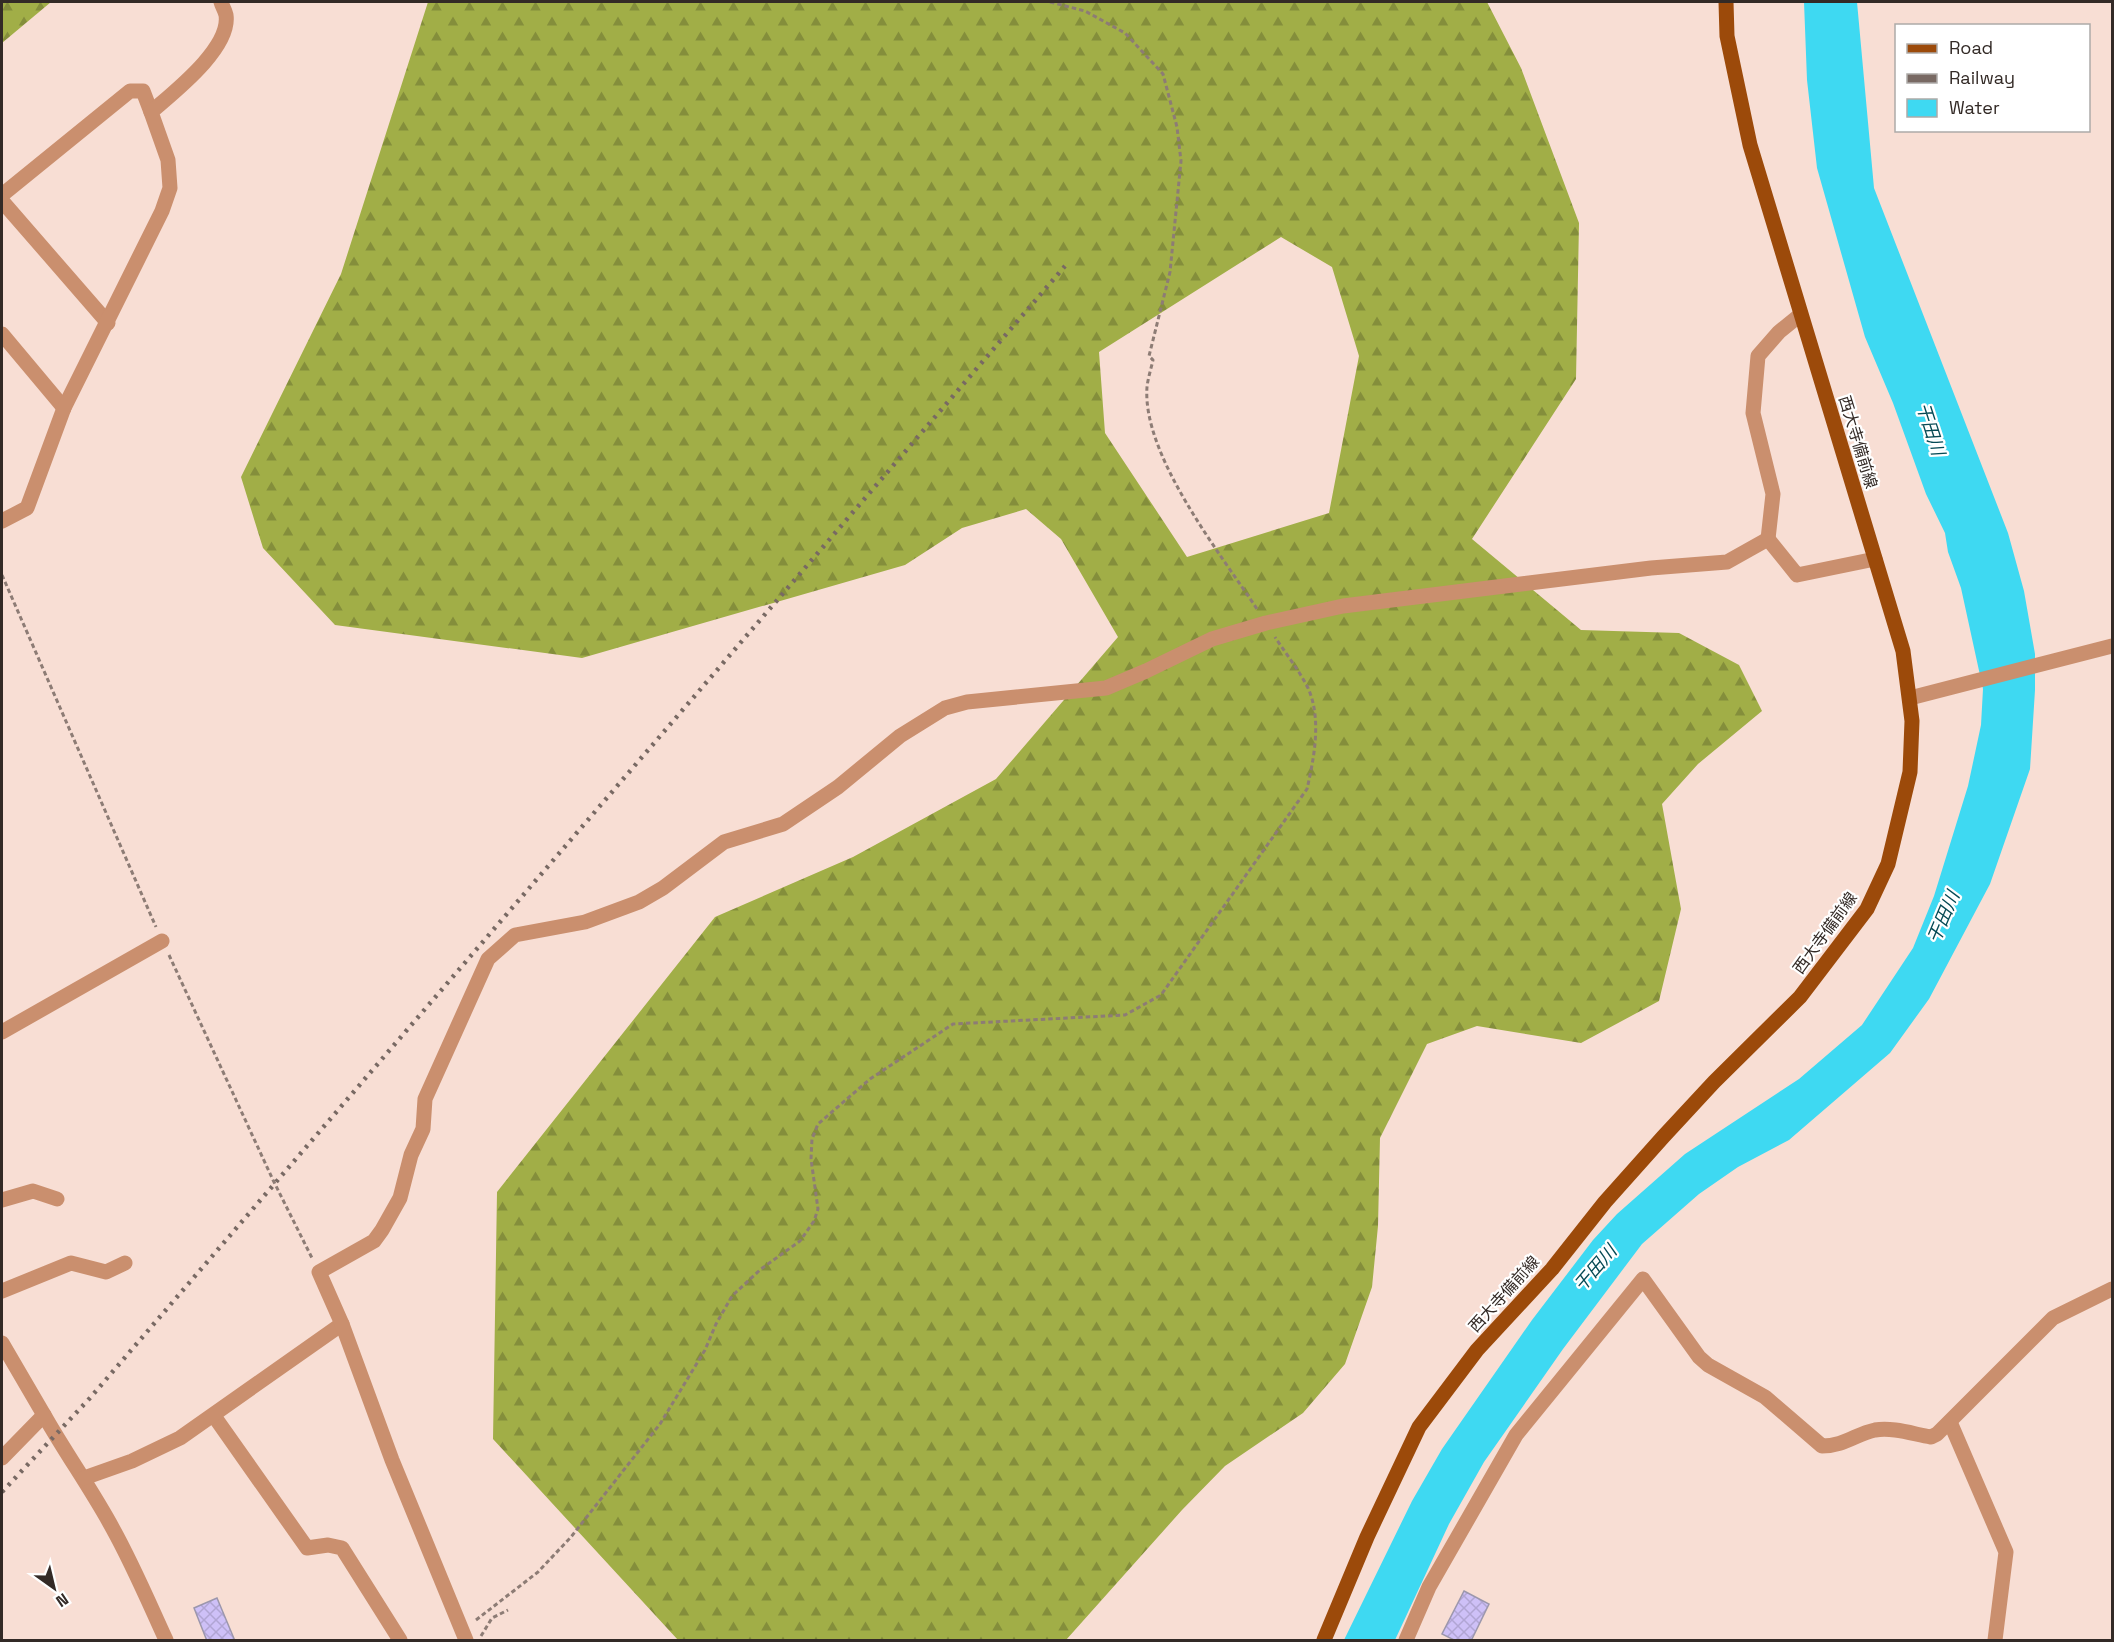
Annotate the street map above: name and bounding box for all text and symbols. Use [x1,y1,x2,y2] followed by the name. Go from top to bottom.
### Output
[1895,24,2090,132] legend
[1949,36,1993,59] text: Road
[1949,66,2015,89] text: Railway
[1949,96,2000,119] text: Water
[1834,393,1882,491] street label: 西大寺備前線
[1912,400,1951,460] water label: 干田川
[1922,886,1965,946] water label: 干田川
[1788,888,1862,978] street label: 西大寺備前線
[1569,1239,1623,1296] water label: 干田川
[1464,1251,1544,1337] street label: 西大寺備前線
[24,1558,84,1618] north arrow
[52,1588,72,1612] text: N

